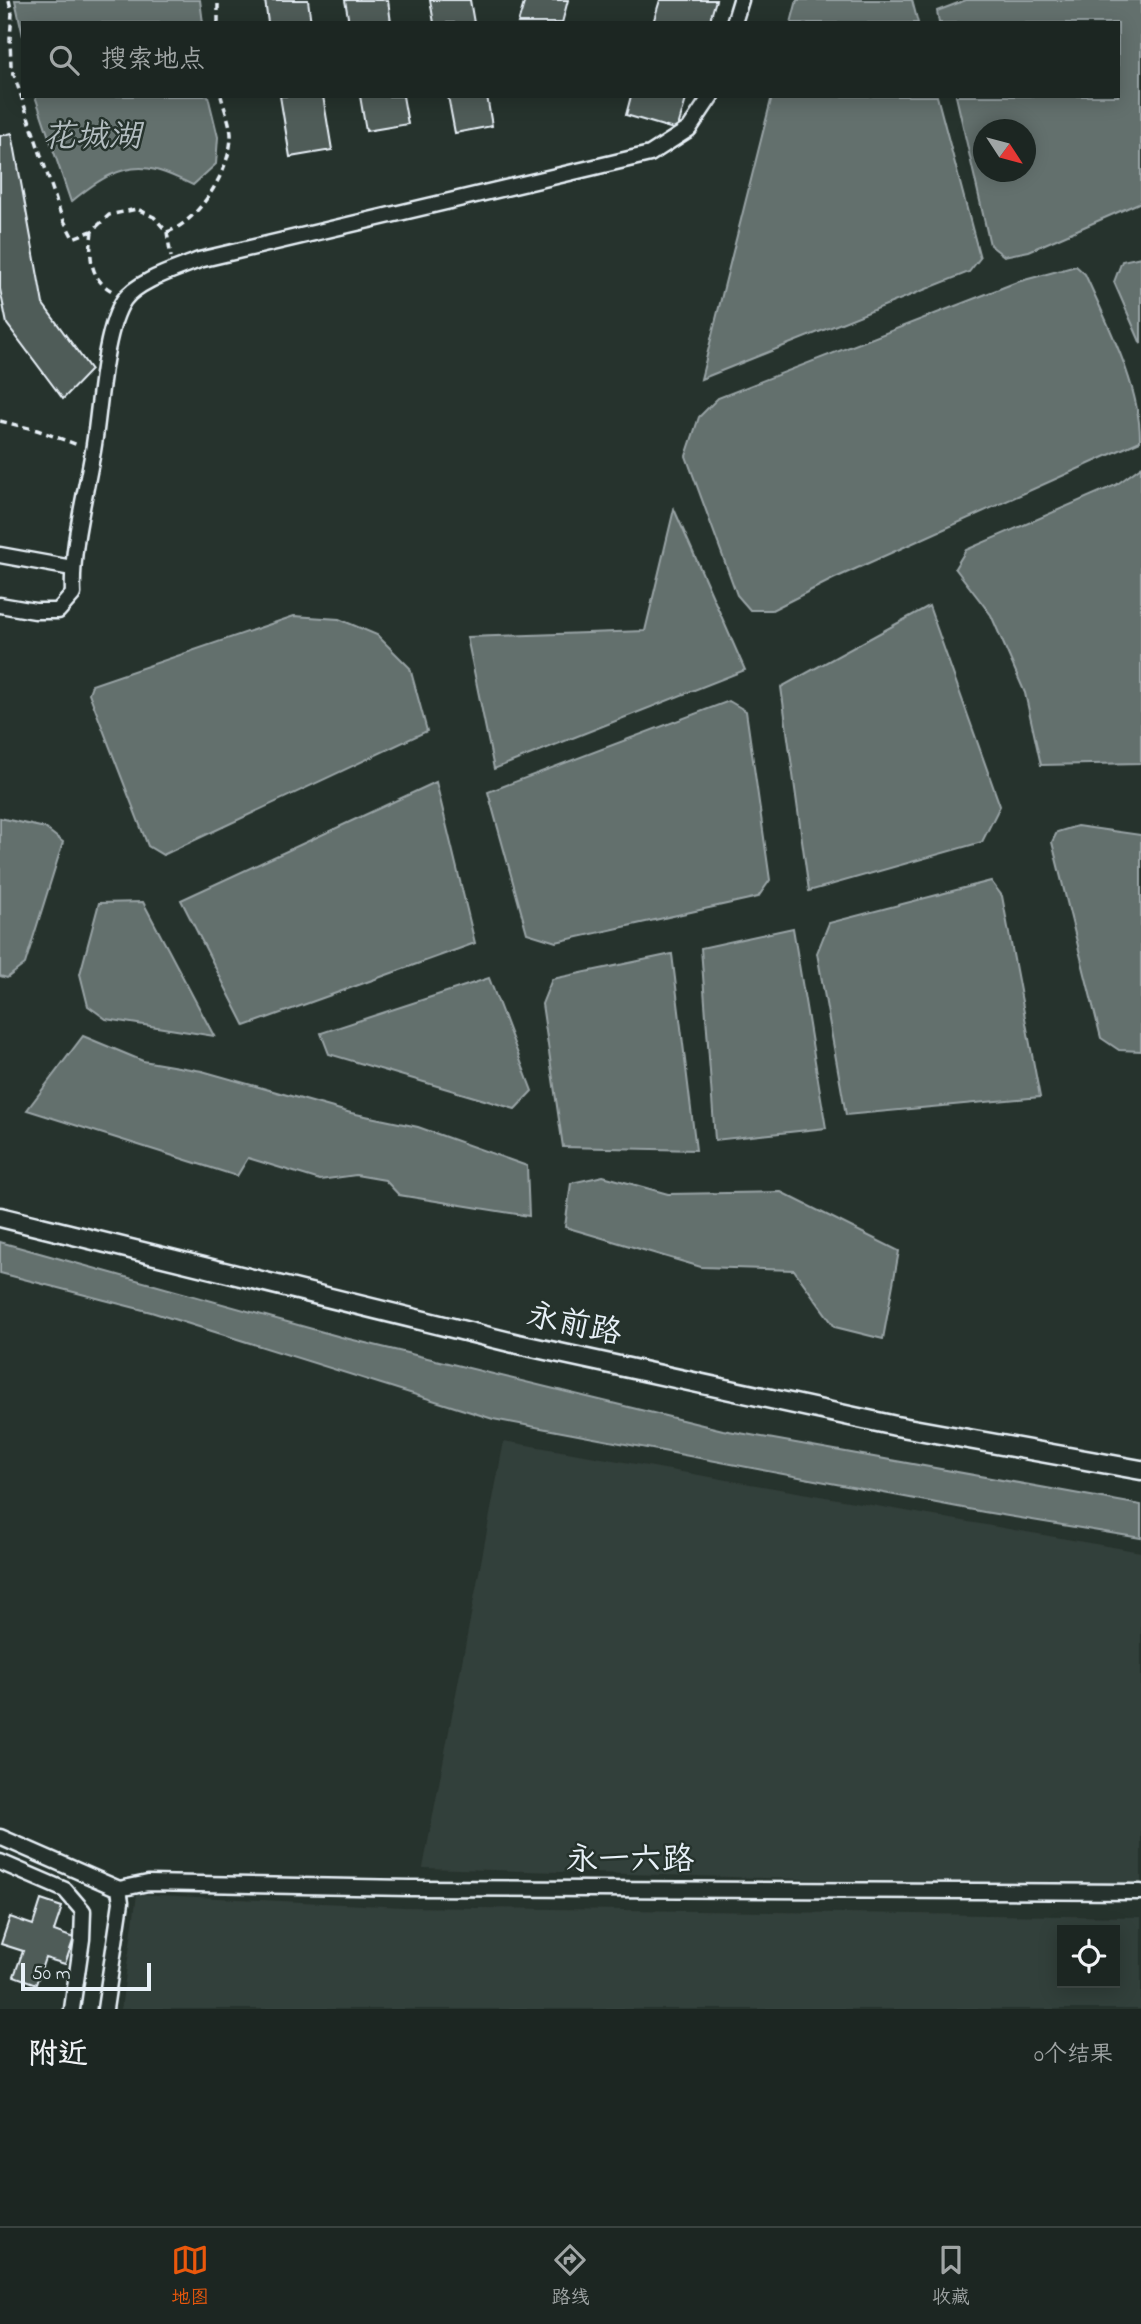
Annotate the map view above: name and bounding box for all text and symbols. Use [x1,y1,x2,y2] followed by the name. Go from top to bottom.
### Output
[21,21,1120,98] search box
[45,41,83,79] icon: search
[101,42,205,80] text: 搜索地点
[43,114,145,162] water label: 花城湖
[973,119,1036,182] north arrow
[522,1293,626,1359] street label: 永前路
[566,1838,694,1885] street label: 永一六路
[1057,1925,1120,1988] map controls
[1057,1925,1120,1988] button: locate
[21,1960,150,1992] scale bar
[32,1961,71,1988] text: 50 m
[28,2034,88,2078] text: 附近
[1034,2039,1113,2072] text: 0个结果
[171,2241,209,2312] tab: 地图
[551,2241,590,2312] tab: 路线
[932,2241,970,2312] tab: 收藏

